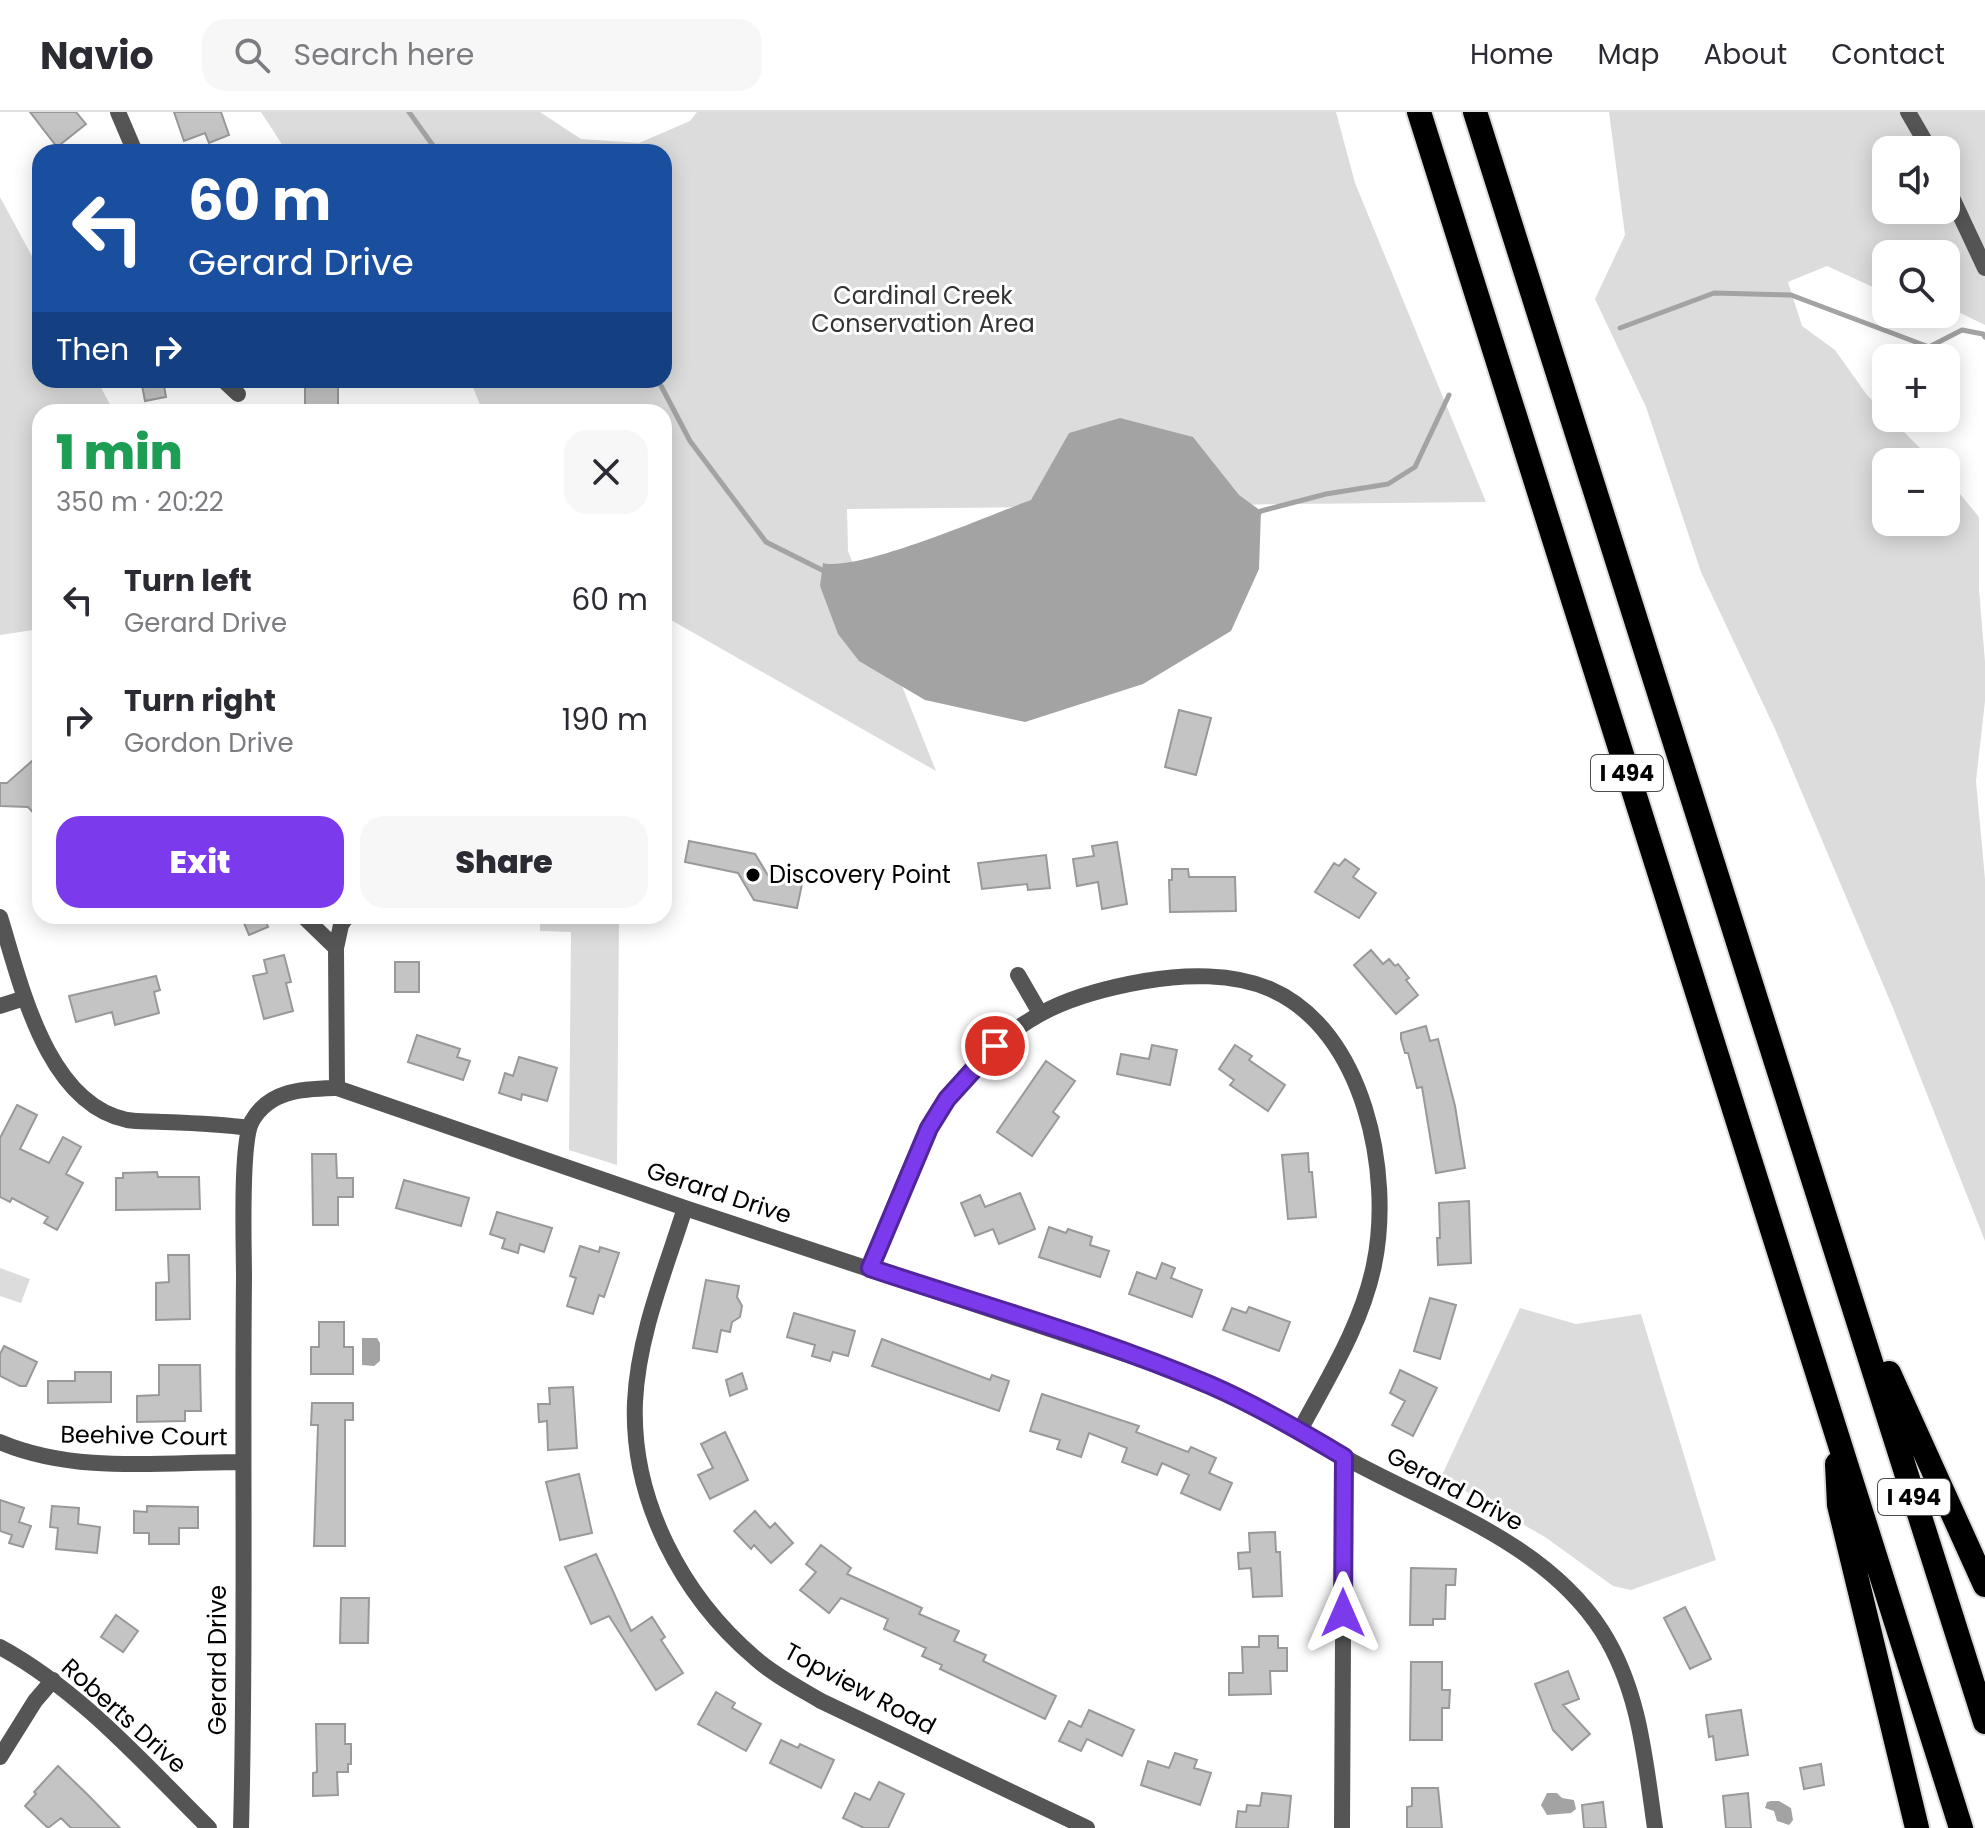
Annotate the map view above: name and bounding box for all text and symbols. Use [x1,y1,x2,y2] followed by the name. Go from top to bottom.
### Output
[202,19,762,91] search box
[40,29,154,82] text: Navio
[230,33,274,77] icon: search
[294,33,474,76] text: Search here
[1470,35,1553,74] text: Home
[1597,35,1659,74] text: Map
[1703,35,1787,74] text: About
[1831,35,1945,74] text: Contact
[1872,136,1960,536] map controls
[1872,136,1960,224] button: sound
[188,161,331,240] text: 60 m
[56,176,160,280] icon: left
[188,237,414,288] text: Gerard Drive
[1872,240,1960,328] button: search
[811,279,1035,340] park label: Cardinal Creek Conservation Area
[56,328,129,371] text: Then
[145,328,189,372] icon: right
[1872,344,1960,432] button: +
[56,419,183,486] text: 1 min
[564,430,648,514] button: close
[1872,448,1960,536] button: −
[56,484,224,520] text: 350 m · 20:22
[124,559,252,602] text: Turn left
[56,578,100,622] icon: left
[571,578,648,621] text: 60 m
[124,605,287,641] text: Gerard Drive
[124,679,276,722] text: Turn right
[56,698,100,742] icon: right
[562,698,648,741] text: 190 m
[124,725,294,761] text: Gordon Drive
[1591,755,1663,791] road number: I 494
[56,816,344,908] button: Exit
[360,816,648,908] button: Share
[769,858,951,891] place label: Discovery Point
[744,866,762,884] marker: Discovery Point
[961,1012,1029,1080] pin
[973,1024,1017,1068] icon: arrive
[642,1154,796,1231] street label: Gerard Drive
[60,1418,228,1453] street label: Beehive Court
[1381,1439,1529,1538] street label: Gerard Drive
[1878,1479,1950,1515] road number: I 494
[1301,1571,1385,1655] position arrow
[201,1585,234,1735] street label: Gerard Drive
[779,1635,942,1742] street label: Topview Road
[55,1651,194,1781] street label: Roberts Drive

